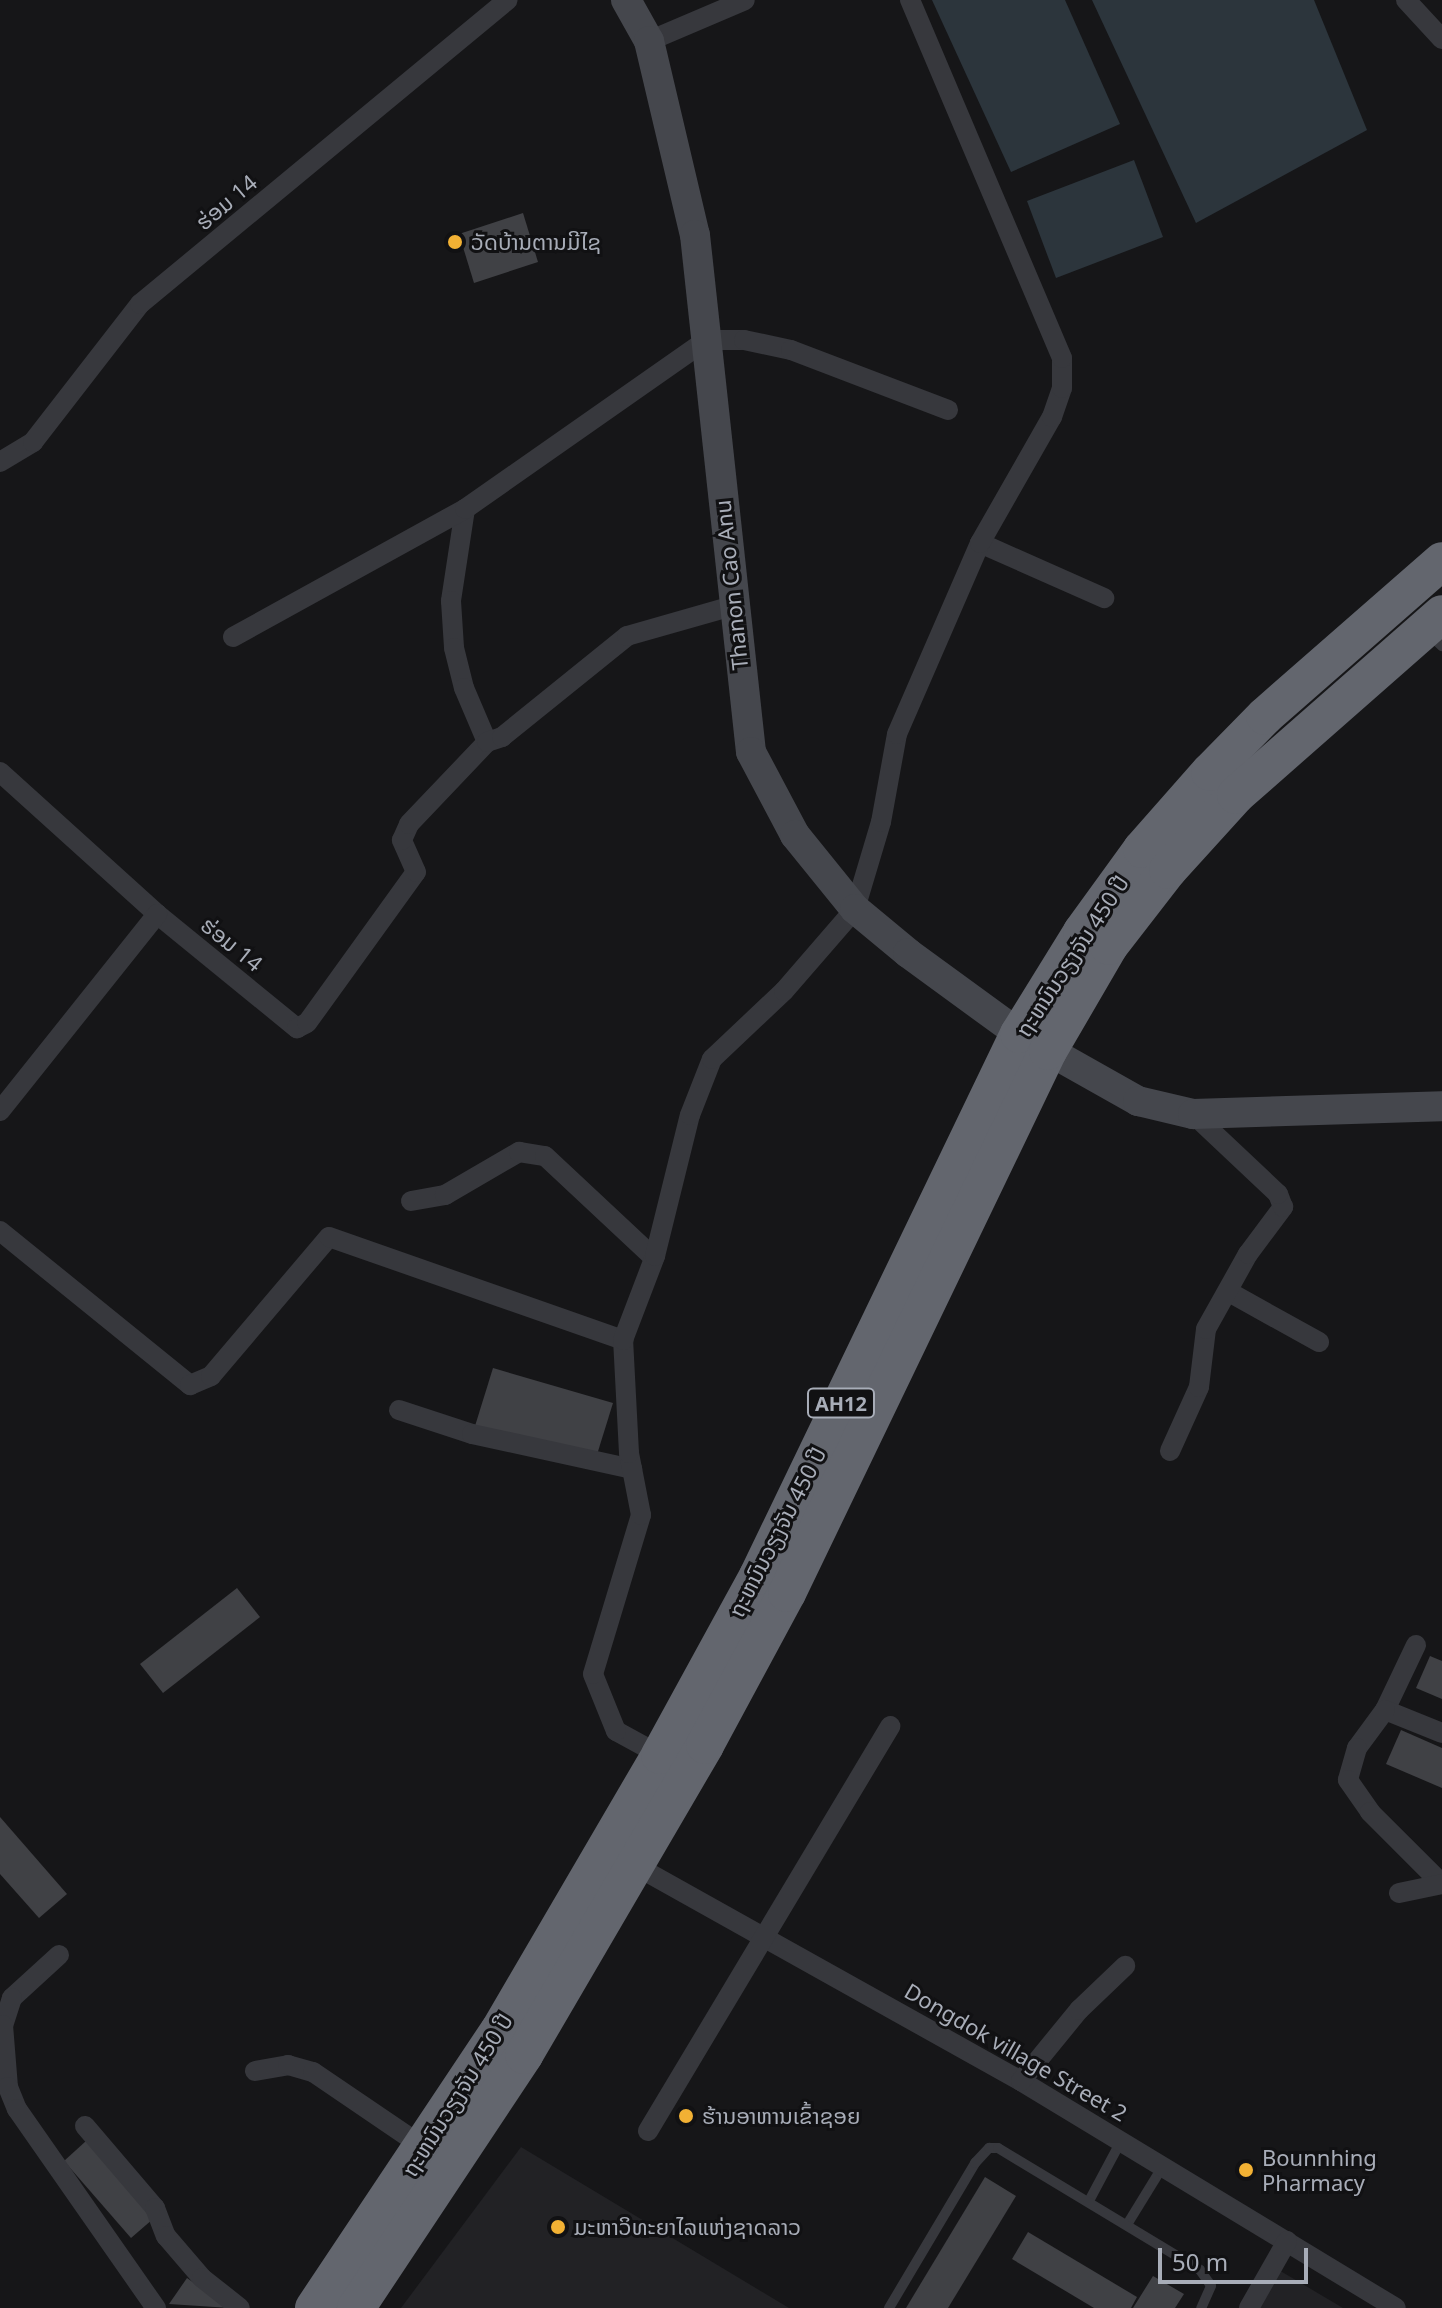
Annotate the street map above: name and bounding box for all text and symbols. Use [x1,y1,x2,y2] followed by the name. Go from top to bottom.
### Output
[190,169,262,235] street label: ຮ່ອມ 14
[471,229,601,255] place label: ວັດບ້ານຕານມີໄຊ
[446,233,464,251] marker: ວັດບ້ານຕານມີໄຊ
[709,499,753,671] street label: Thanon Cao Anu
[1010,870,1134,1042] street label: ຖະຫນົນວຽງຈັນ 450 ປີ
[196,911,268,977] street label: ຮ່ອມ 14
[805,1387,877,1419] road number: AH12
[723,1443,831,1621] street label: ຖະຫນົນວຽງຈັນ 450 ປີ
[900,1977,1132,2127] street label: Dongdok village Street 2
[396,2009,518,2181] street label: ຖະຫນົນວຽງຈັນ 450 ປີ
[702,2103,860,2129] place label: ຮ້ານອາຫານເຂົ້າຊອຍ
[677,2107,695,2125] marker: ຮ້ານອາຫານເຂົ້າຊອຍ
[1262,2144,1377,2196] place label: Bounnhing Pharmacy
[1237,2161,1255,2179] marker: Bounnhing Pharmacy
[574,2214,801,2240] place label: ມະຫາວິທະຍາໄລແຫ່ງຊາດລາວ
[549,2218,567,2236] marker: ມະຫາວິທະຍາໄລແຫ່ງຊາດລາວ
[1162,2232,1312,2282] scale bar
[1172,2245,1228,2278] text: 50 m

